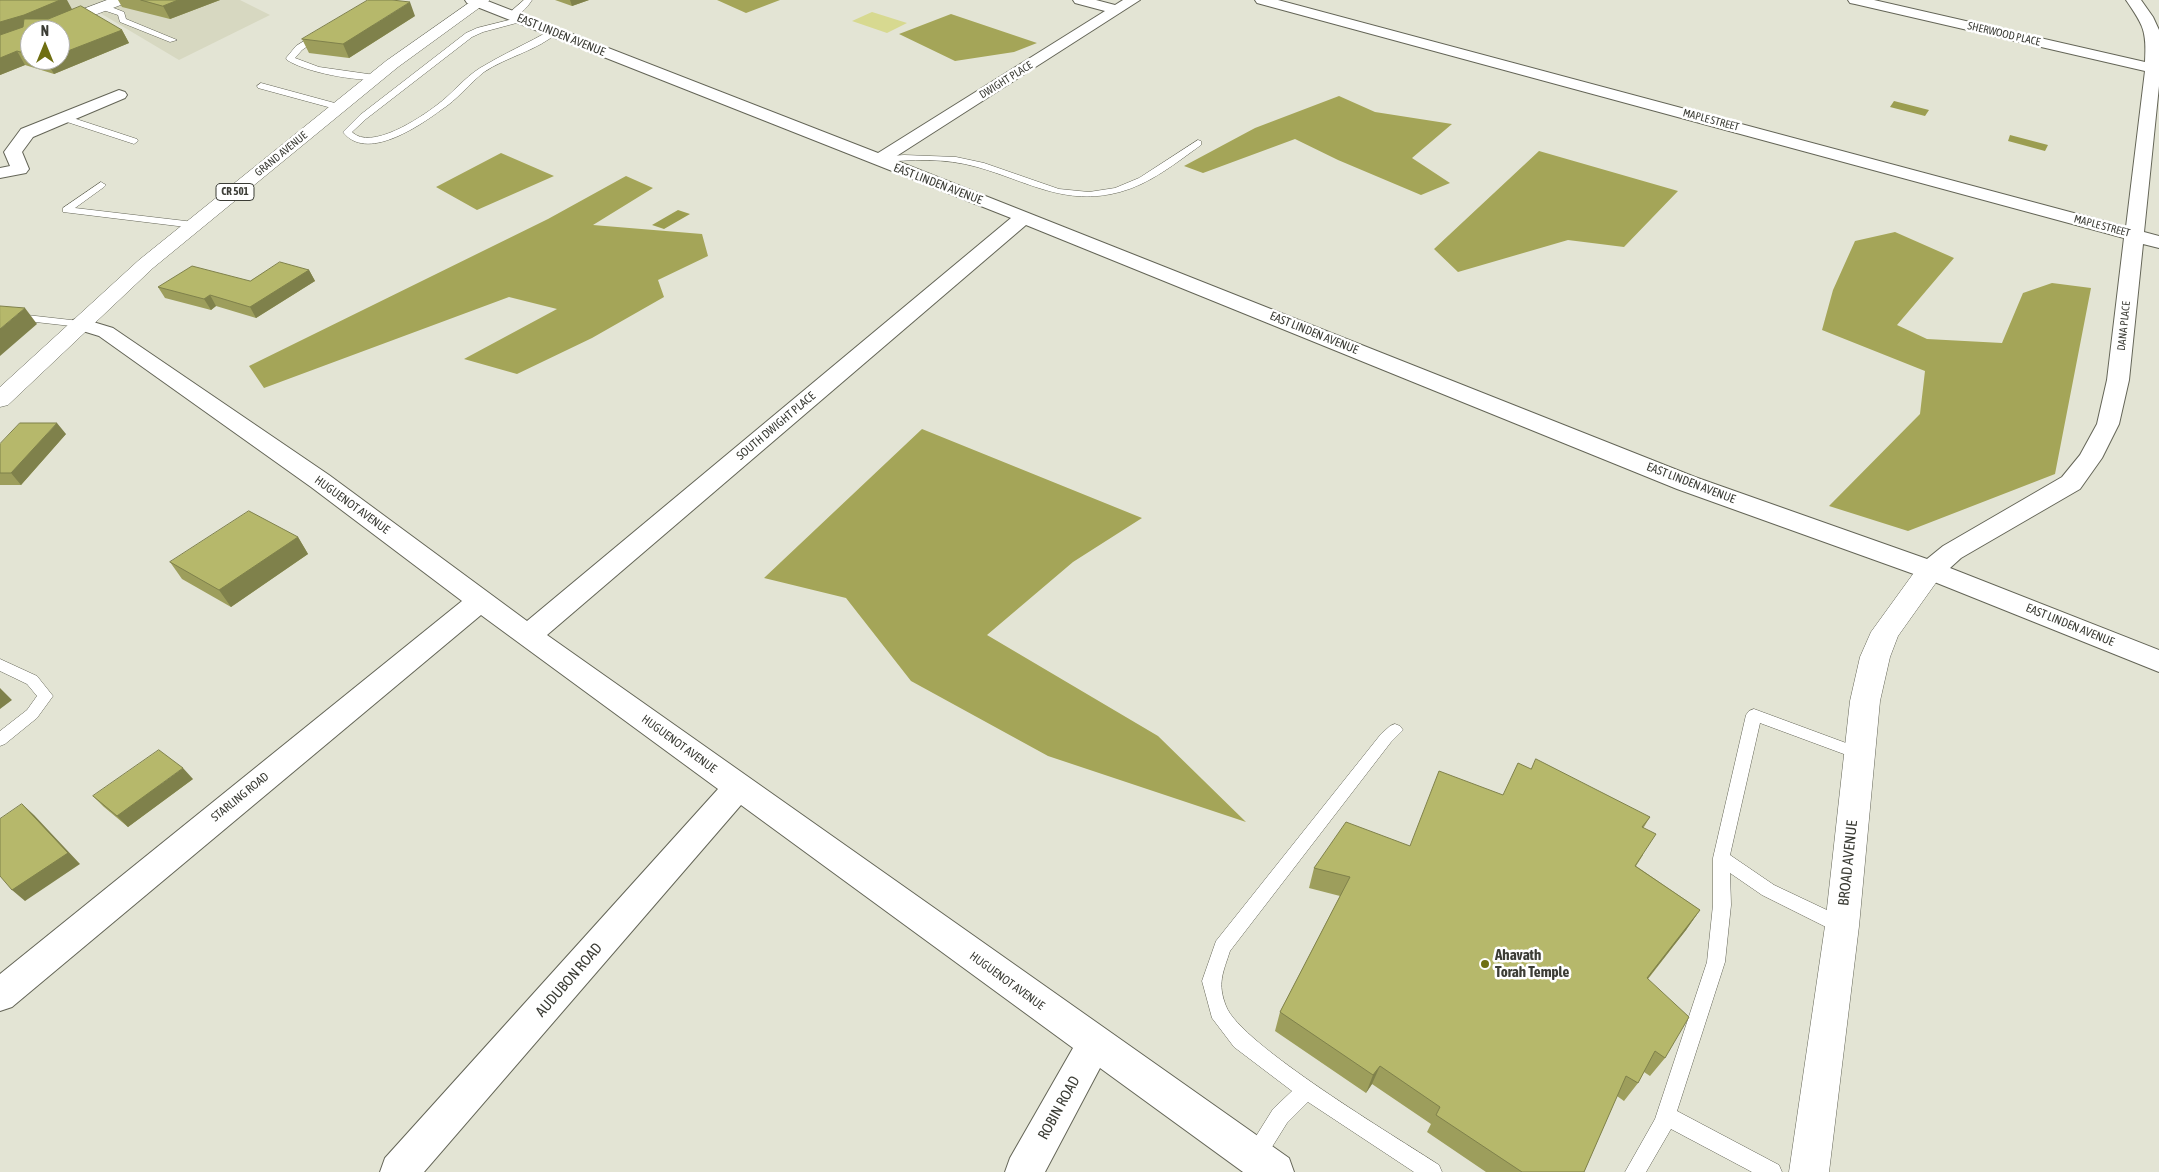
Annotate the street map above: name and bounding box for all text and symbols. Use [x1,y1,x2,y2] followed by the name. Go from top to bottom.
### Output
[515,11,607,59] street label: EAST LINDEN AVENUE
[1966,19,2042,49] street label: SHERWOOD PLACE
[20,20,70,70] north arrow
[41,23,49,39] text: N
[977,58,1035,102] street label: DWIGHT PLACE
[1681,106,1741,134] street label: MAPLE STREET
[252,129,310,179] street label: GRAND AVENUE
[891,160,985,208] street label: EAST LINDEN AVENUE
[216,183,254,200] road number: CR 501
[2072,212,2132,240] street label: MAPLE STREET
[2115,301,2133,351] street label: DANA PLACE
[1268,309,1360,357] street label: EAST LINDEN AVENUE
[734,389,818,463] street label: SOUTH DWIGHT PLACE
[1644,459,1738,507] street label: EAST LINDEN AVENUE
[312,473,392,537] street label: HUGUENOT AVENUE
[2024,601,2116,649] street label: EAST LINDEN AVENUE
[639,712,719,776] street label: HUGUENOT AVENUE
[208,769,272,825] street label: STARLING ROAD
[1835,819,1861,907] street label: BROAD AVENUE
[532,939,606,1021] street label: AUDUBON ROAD
[1495,946,1569,981] place label: Ahavath Torah Temple
[967,949,1047,1013] street label: HUGUENOT AVENUE
[1479,958,1491,970] marker: Ahavath Torah Temple
[1034,1073,1084,1143] street label: ROBIN ROAD

